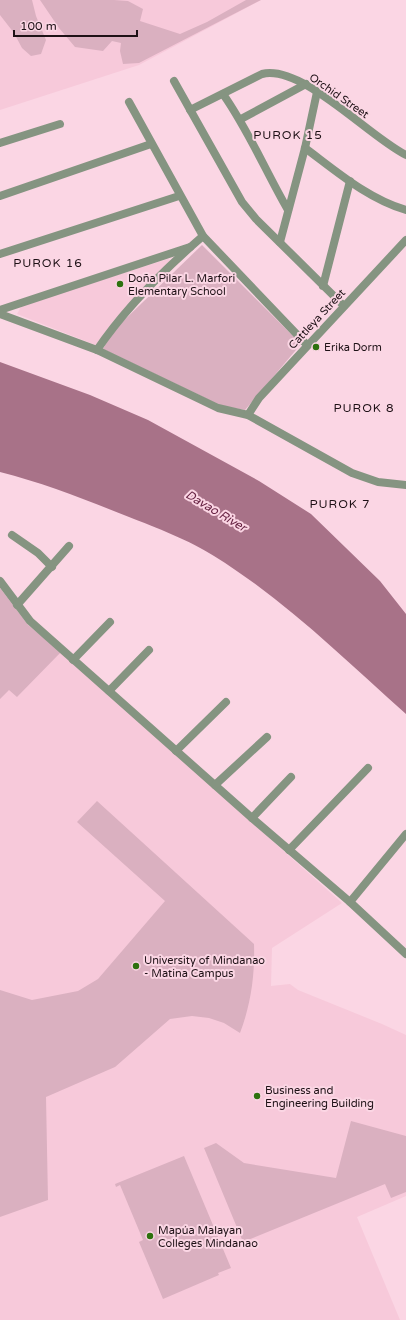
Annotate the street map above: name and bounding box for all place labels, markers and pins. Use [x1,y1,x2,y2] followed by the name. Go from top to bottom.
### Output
[128,272,235,298] place label: Doña Pilar L. Marfori Elementary School
[115,279,125,289] marker: Doña Pilar L. Marfori Elementary School
[324,341,382,354] place label: Erika Dorm
[311,342,321,352] marker: Erika Dorm
[144,954,265,980] place label: University of Mindanao - Matina Campus
[131,961,141,971] marker: University of Mindanao - Matina Campus
[265,1084,374,1110] place label: Business and Engineering Building
[252,1091,262,1101] marker: Business and Engineering Building
[158,1224,258,1250] place label: Mapúa Malayan Colleges Mindanao
[145,1231,155,1241] marker: Mapúa Malayan Colleges Mindanao

